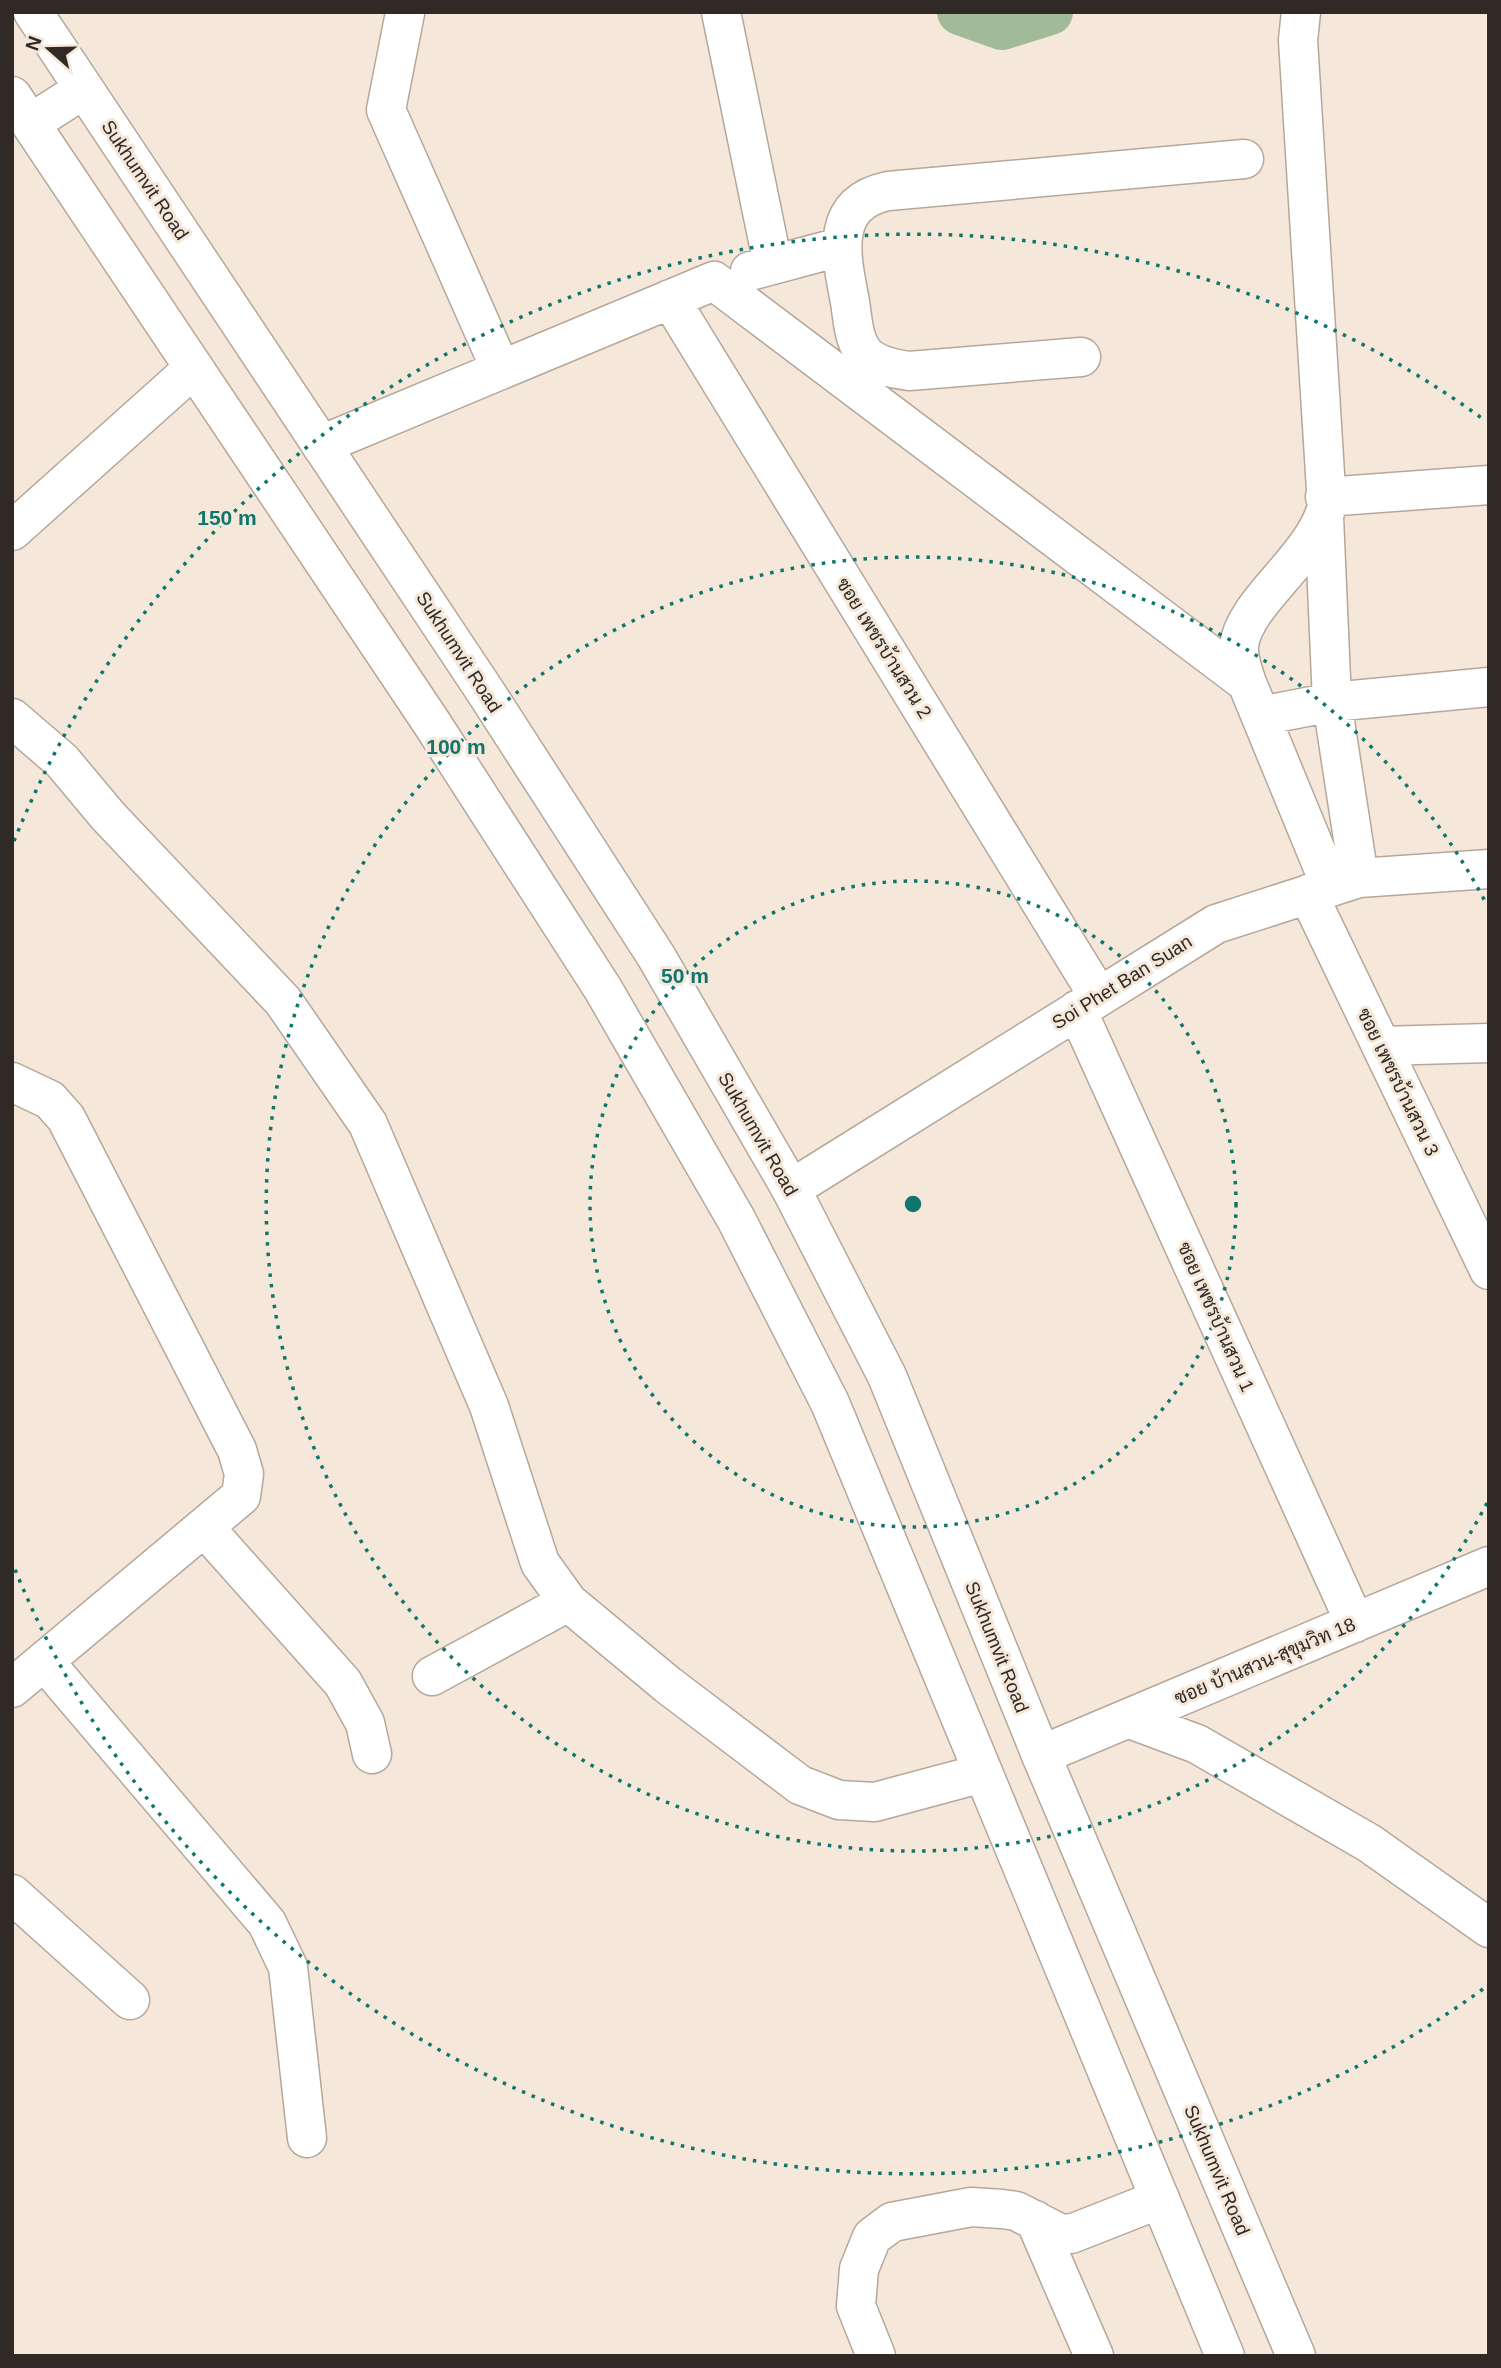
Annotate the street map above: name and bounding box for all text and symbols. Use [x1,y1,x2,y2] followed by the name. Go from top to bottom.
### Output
[14,14,84,84] north arrow
[21,33,46,53] text: N
[97,116,193,244] street label: Sukhumvit Road
[197,506,257,529] text: 150 m
[832,573,937,722] street label: ซอย เพชรบ้านสวน 2
[412,588,506,716] street label: Sukhumvit Road
[426,735,486,758] text: 100 m
[1048,931,1196,1033] street label: Soi Phet Ban Suan
[661,964,709,987] text: 50 m
[1353,1004,1444,1159] street label: ซอย เพชรบ้านสวน 3
[714,1068,802,1200] street label: Sukhumvit Road
[901,1192,925,1216] centre of rings
[1174,1239,1259,1395] street label: ซอย เพชรบ้านสวน 1
[961,1578,1033,1716] street label: Sukhumvit Road
[1171,1612,1359,1710] street label: ซอย บ้านสวน-สุขุมวิท 18
[1180,2102,1254,2238] street label: Sukhumvit Road

